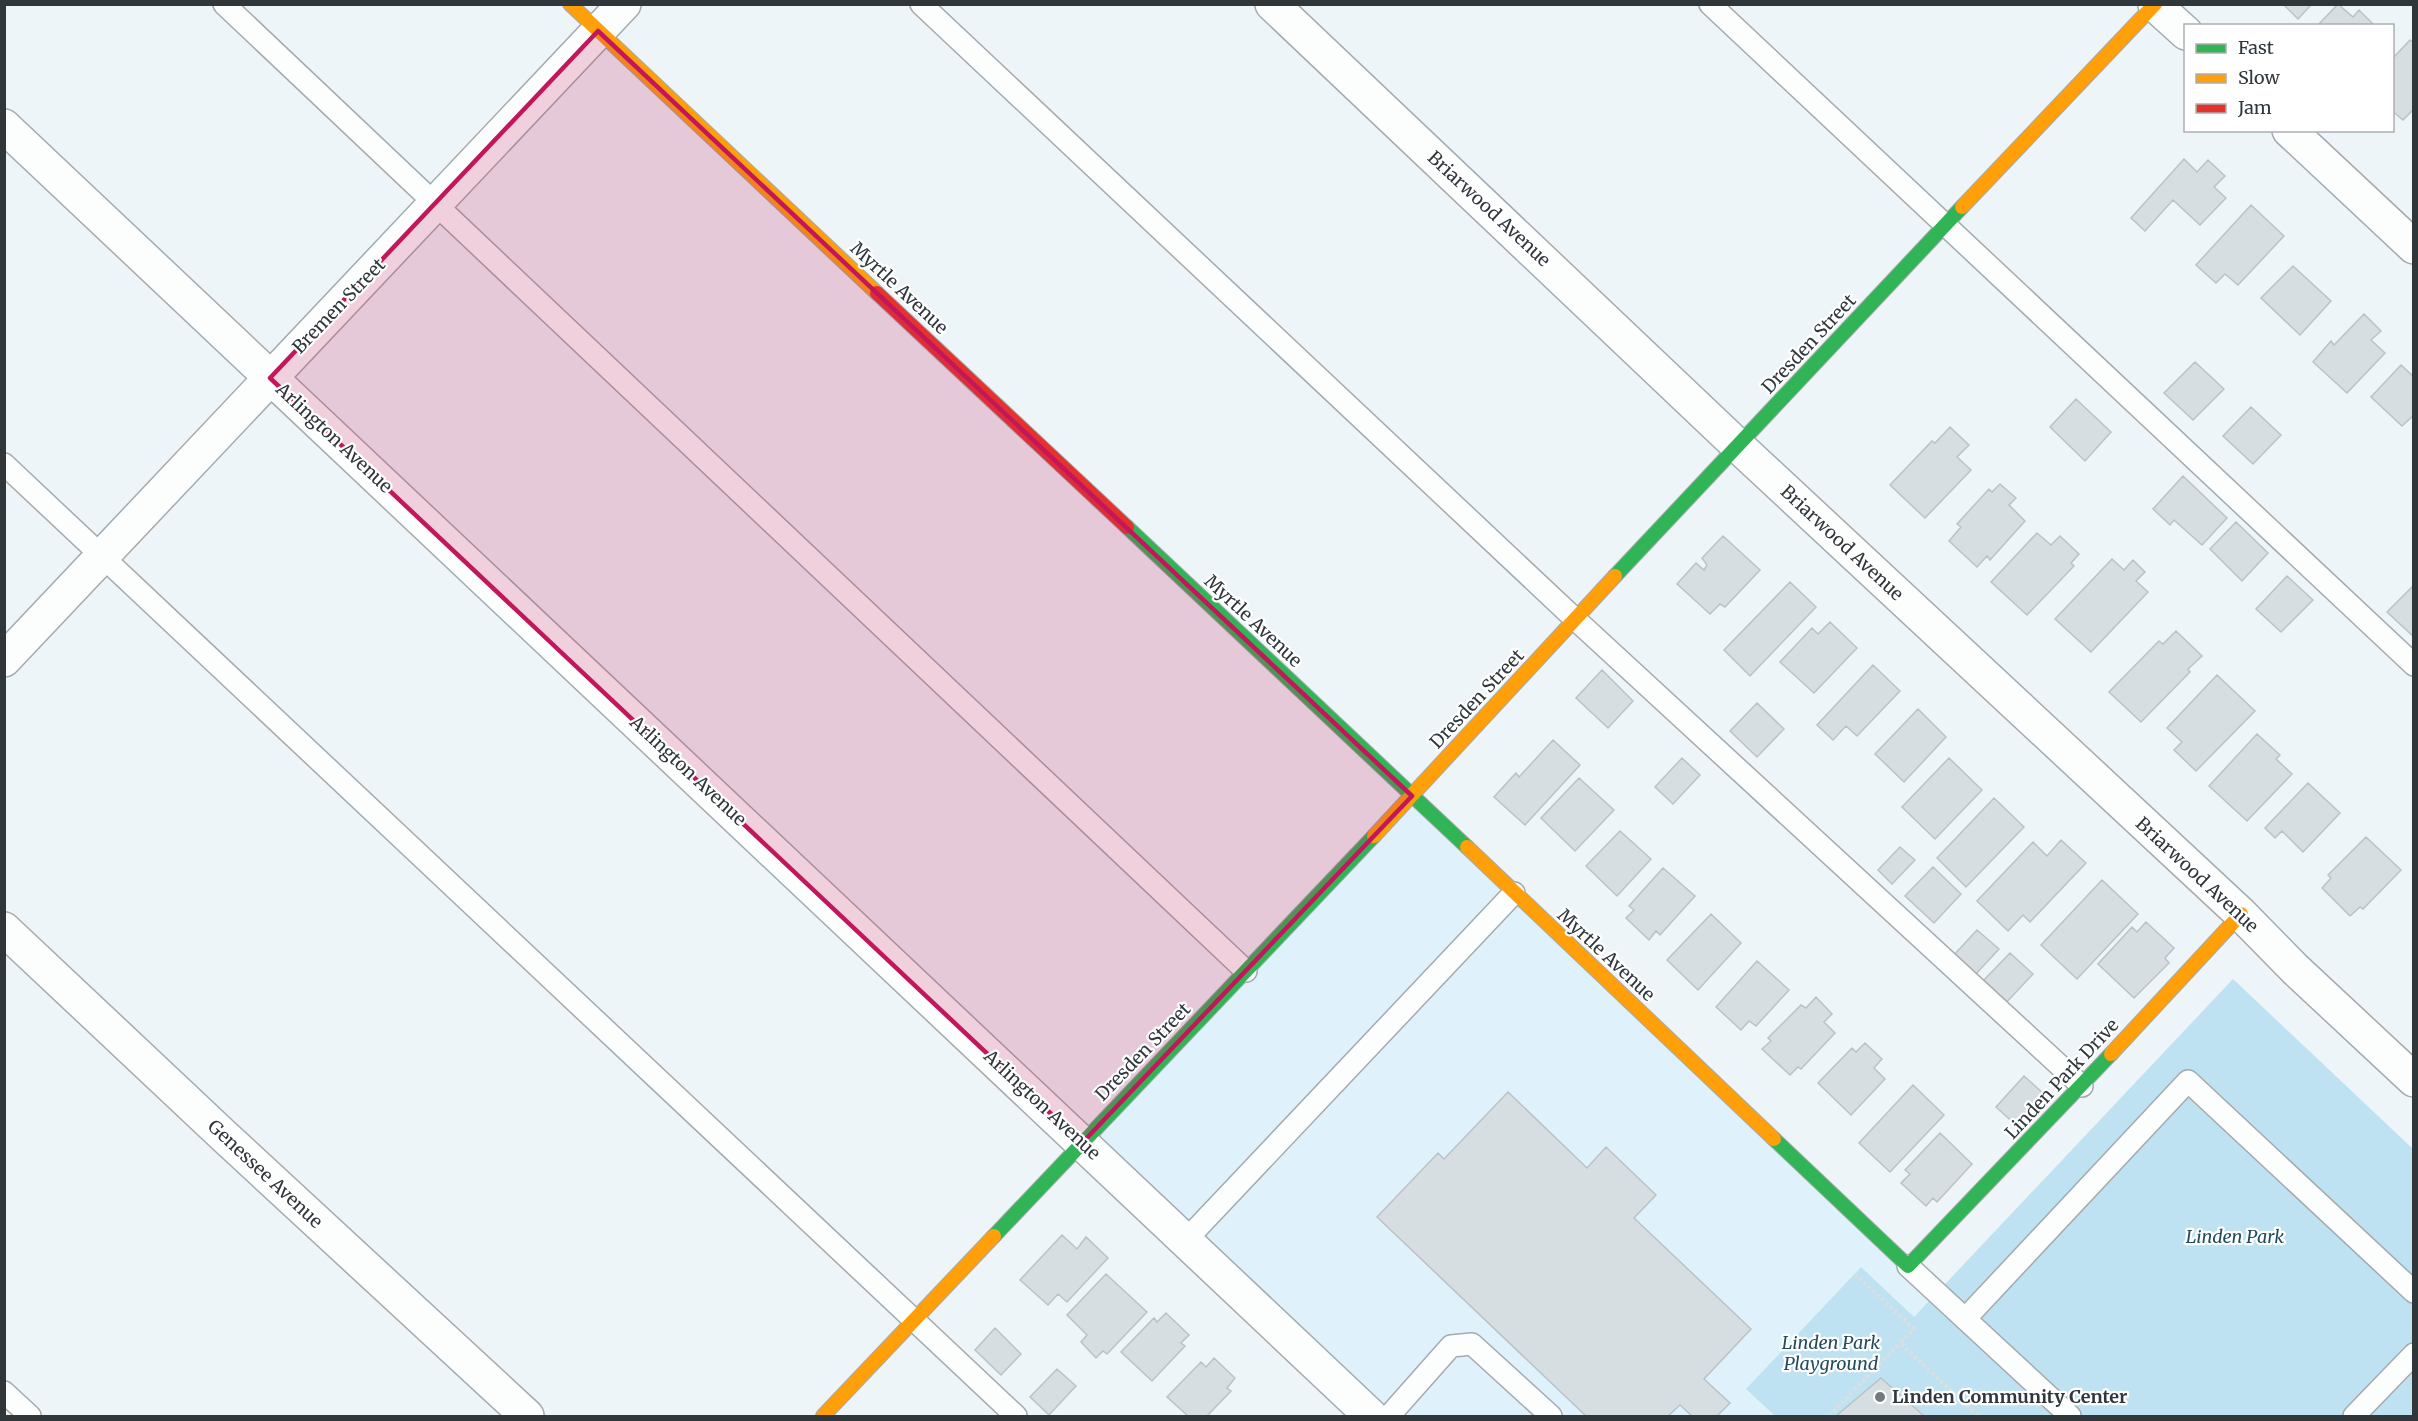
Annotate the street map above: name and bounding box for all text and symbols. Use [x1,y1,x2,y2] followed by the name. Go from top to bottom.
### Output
[2184,24,2394,132] legend
[2238,36,2274,59] text: Fast
[2238,66,2281,89] text: Slow
[2237,96,2272,119] text: Jam
[1423,146,1556,271] street label: Briarwood Avenue
[846,237,953,339] street label: Myrtle Avenue
[287,253,390,358] street label: Bremen Street
[1757,289,1861,398] street label: Dresden Street
[271,377,397,498] street label: Arlington Avenue
[1776,480,1909,605] street label: Briarwood Avenue
[1200,570,1307,672] street label: Myrtle Avenue
[1425,644,1529,753] street label: Dresden Street
[625,710,751,831] street label: Arlington Avenue
[2131,812,2264,937] street label: Briarwood Avenue
[1553,904,1660,1006] street label: Myrtle Avenue
[1090,998,1195,1106] street label: Dresden Street
[2000,1014,2123,1144] street label: Linden Park Drive
[979,1044,1105,1165] street label: Arlington Avenue
[203,1115,328,1233] street label: Genessee Avenue
[2186,1225,2284,1248] park label: Linden Park
[1782,1331,1880,1375] park label: Linden Park Playground
[1892,1385,2127,1408] place label: Linden Community Center
[1873,1390,1887,1404] marker: Linden Community Center

